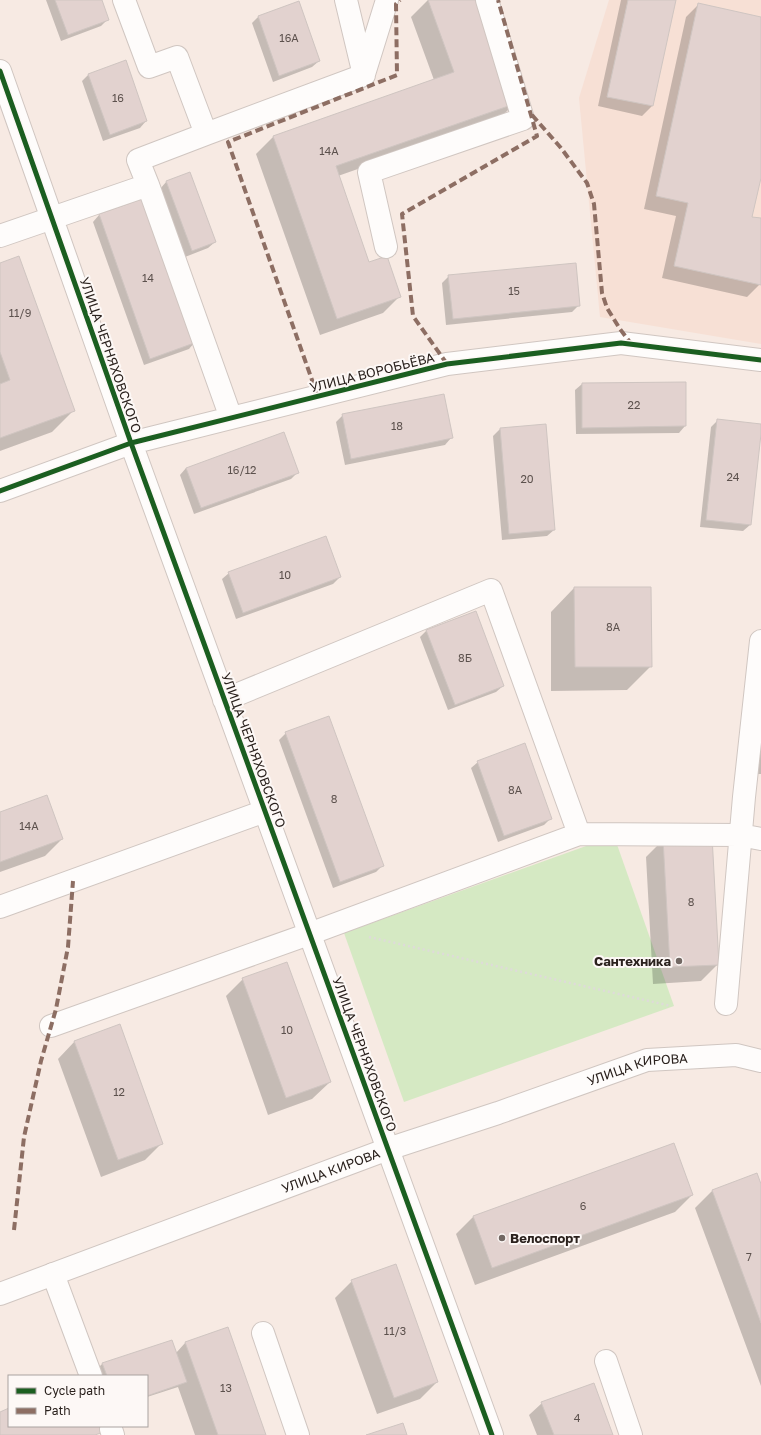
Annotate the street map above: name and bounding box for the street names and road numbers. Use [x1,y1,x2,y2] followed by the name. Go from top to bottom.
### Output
[77,275,145,435] street label: УЛИЦА ЧЕРНЯХОВСКОГО
[308,349,436,395] street label: УЛИЦА ВОРОБЬЁВА
[218,670,290,830] street label: УЛИЦА ЧЕРНЯХОВСКОГО
[329,974,401,1134] street label: УЛИЦА ЧЕРНЯХОВСКОГО
[585,1050,688,1089] street label: УЛИЦА КИРОВА
[279,1145,382,1196] street label: УЛИЦА КИРОВА

